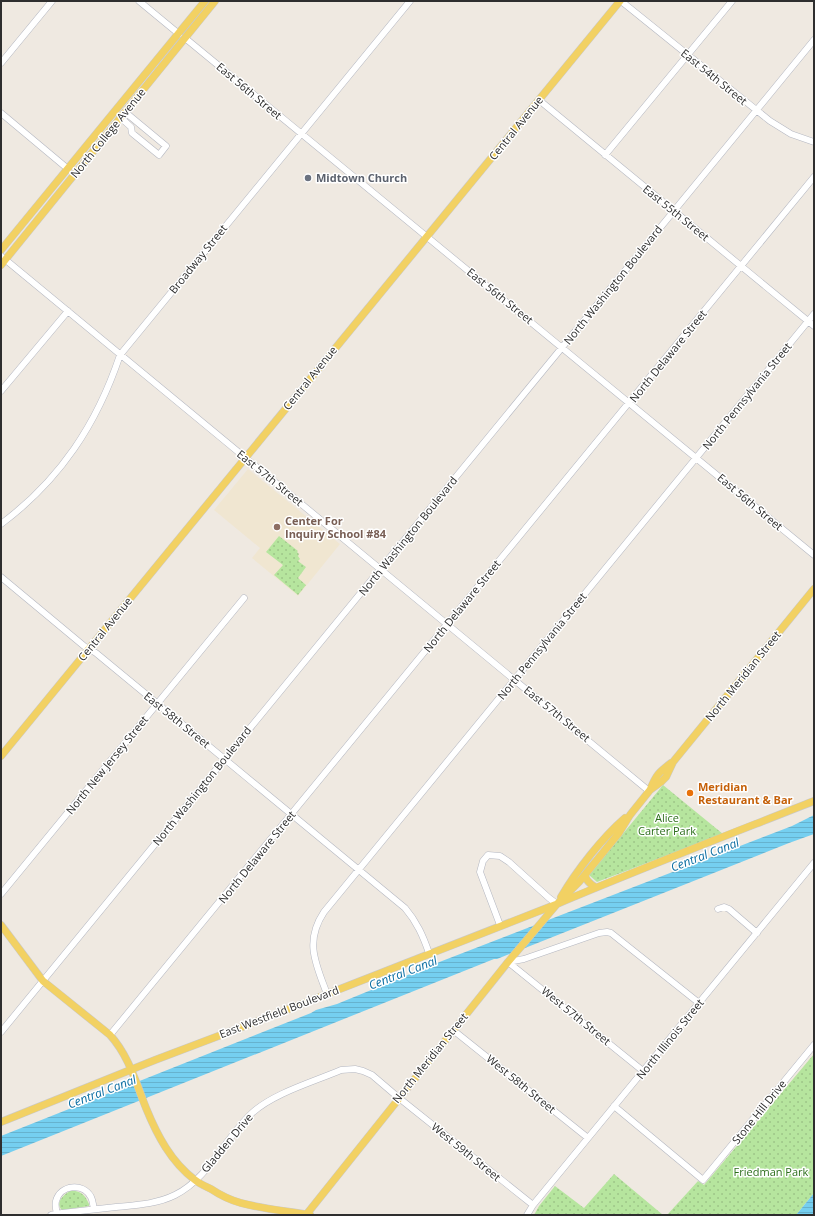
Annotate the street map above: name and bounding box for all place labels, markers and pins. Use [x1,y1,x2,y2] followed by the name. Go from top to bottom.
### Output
[316,170,407,185] place label: Midtown Church
[303,173,313,183] marker: Midtown Church
[285,513,387,541] place label: Center For Inquiry School #84
[272,522,282,532] marker: Center For Inquiry School #84
[698,779,793,807] place label: Meridian Restaurant & Bar
[685,788,695,798] marker: Meridian Restaurant & Bar

